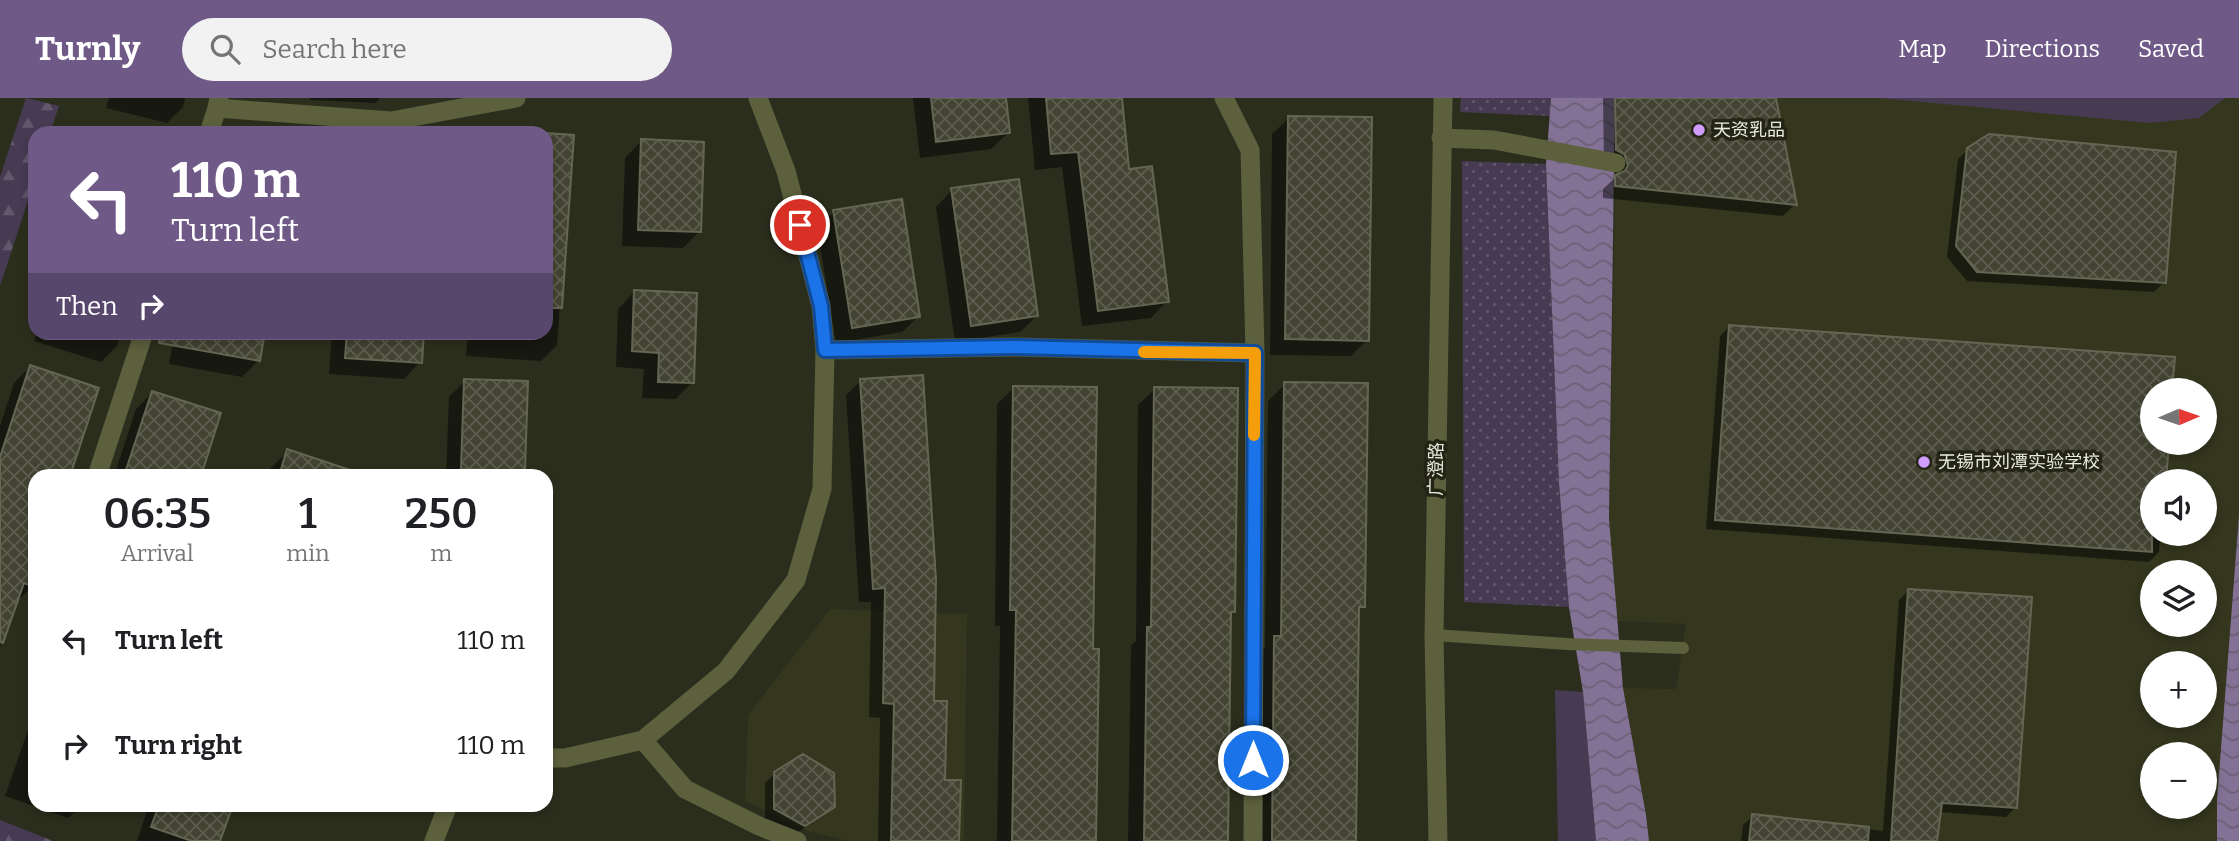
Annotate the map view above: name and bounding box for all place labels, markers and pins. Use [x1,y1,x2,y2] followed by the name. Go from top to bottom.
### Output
[1713,119,1785,141] place label: 天资乳品
[1691,122,1707,138] marker: 天资乳品
[770,195,830,255] pin
[1938,451,2100,473] place label: 无锡市刘潭实验学校
[1916,454,1932,470] marker: 无锡市刘潭实验学校

